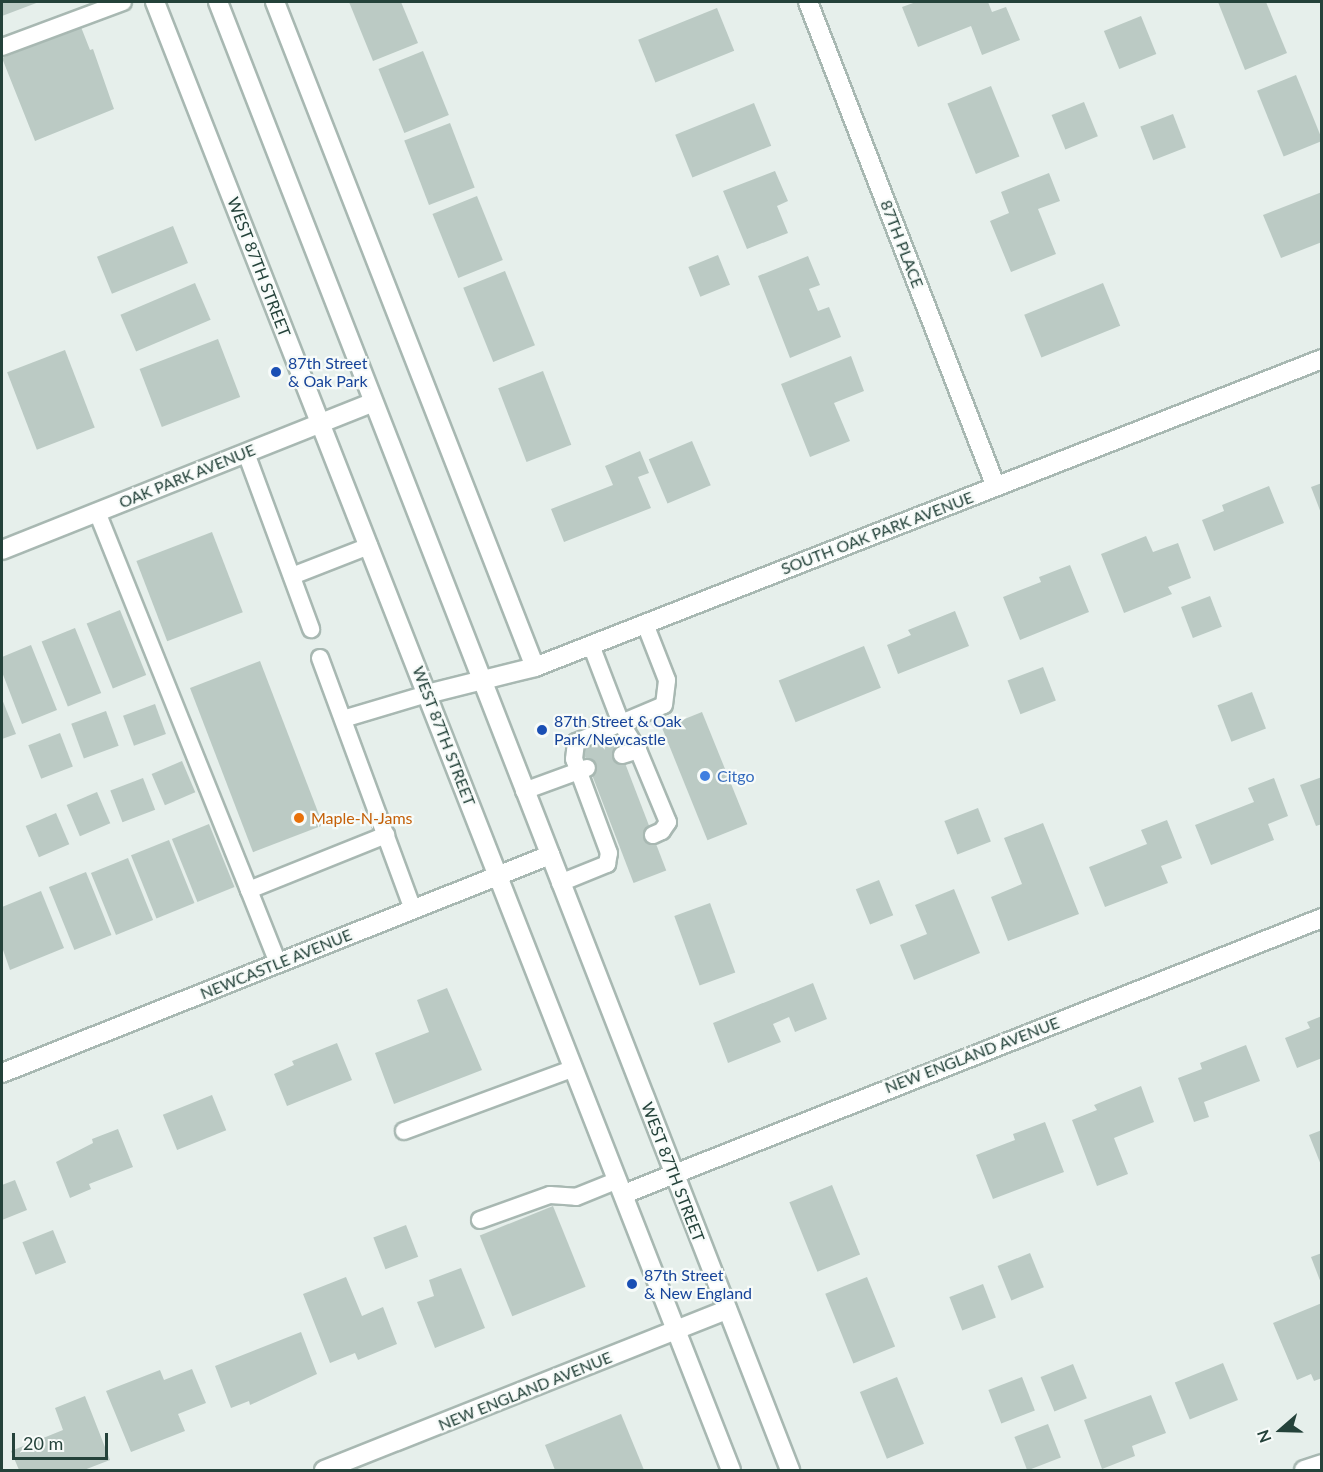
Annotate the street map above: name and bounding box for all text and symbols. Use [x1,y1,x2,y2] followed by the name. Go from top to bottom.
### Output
[223,194,295,340] street label: WEST 87TH STREET
[876,197,928,291] street label: 87TH PLACE
[288,353,368,391] place label: 87th Street & Oak Park
[269,365,283,379] marker: 87th Street & Oak Park
[116,440,258,512] street label: OAK PARK AVENUE
[778,487,976,579] street label: SOUTH OAK PARK AVENUE
[408,663,480,809] street label: WEST 87TH STREET
[554,711,682,749] place label: 87th Street & Oak Park/Newcastle
[535,723,549,737] marker: 87th Street & Oak Park/Newcastle
[717,766,755,786] place label: Citgo
[698,769,712,783] marker: Citgo
[311,808,412,828] place label: Maple-N-Jams
[292,811,306,825] marker: Maple-N-Jams
[197,925,355,1003] street label: NEWCASTLE AVENUE
[882,1013,1062,1097] street label: NEW ENGLAND AVENUE
[637,1099,709,1245] street label: WEST 87TH STREET
[644,1265,752,1303] place label: 87th Street & New England
[625,1277,639,1291] marker: 87th Street & New England
[435,1347,615,1435] street label: NEW ENGLAND AVENUE
[1251,1400,1311,1460] north arrow
[15,1421,111,1459] scale bar
[1253,1427,1275,1445] text: N
[23,1432,63,1454] text: 20 m

